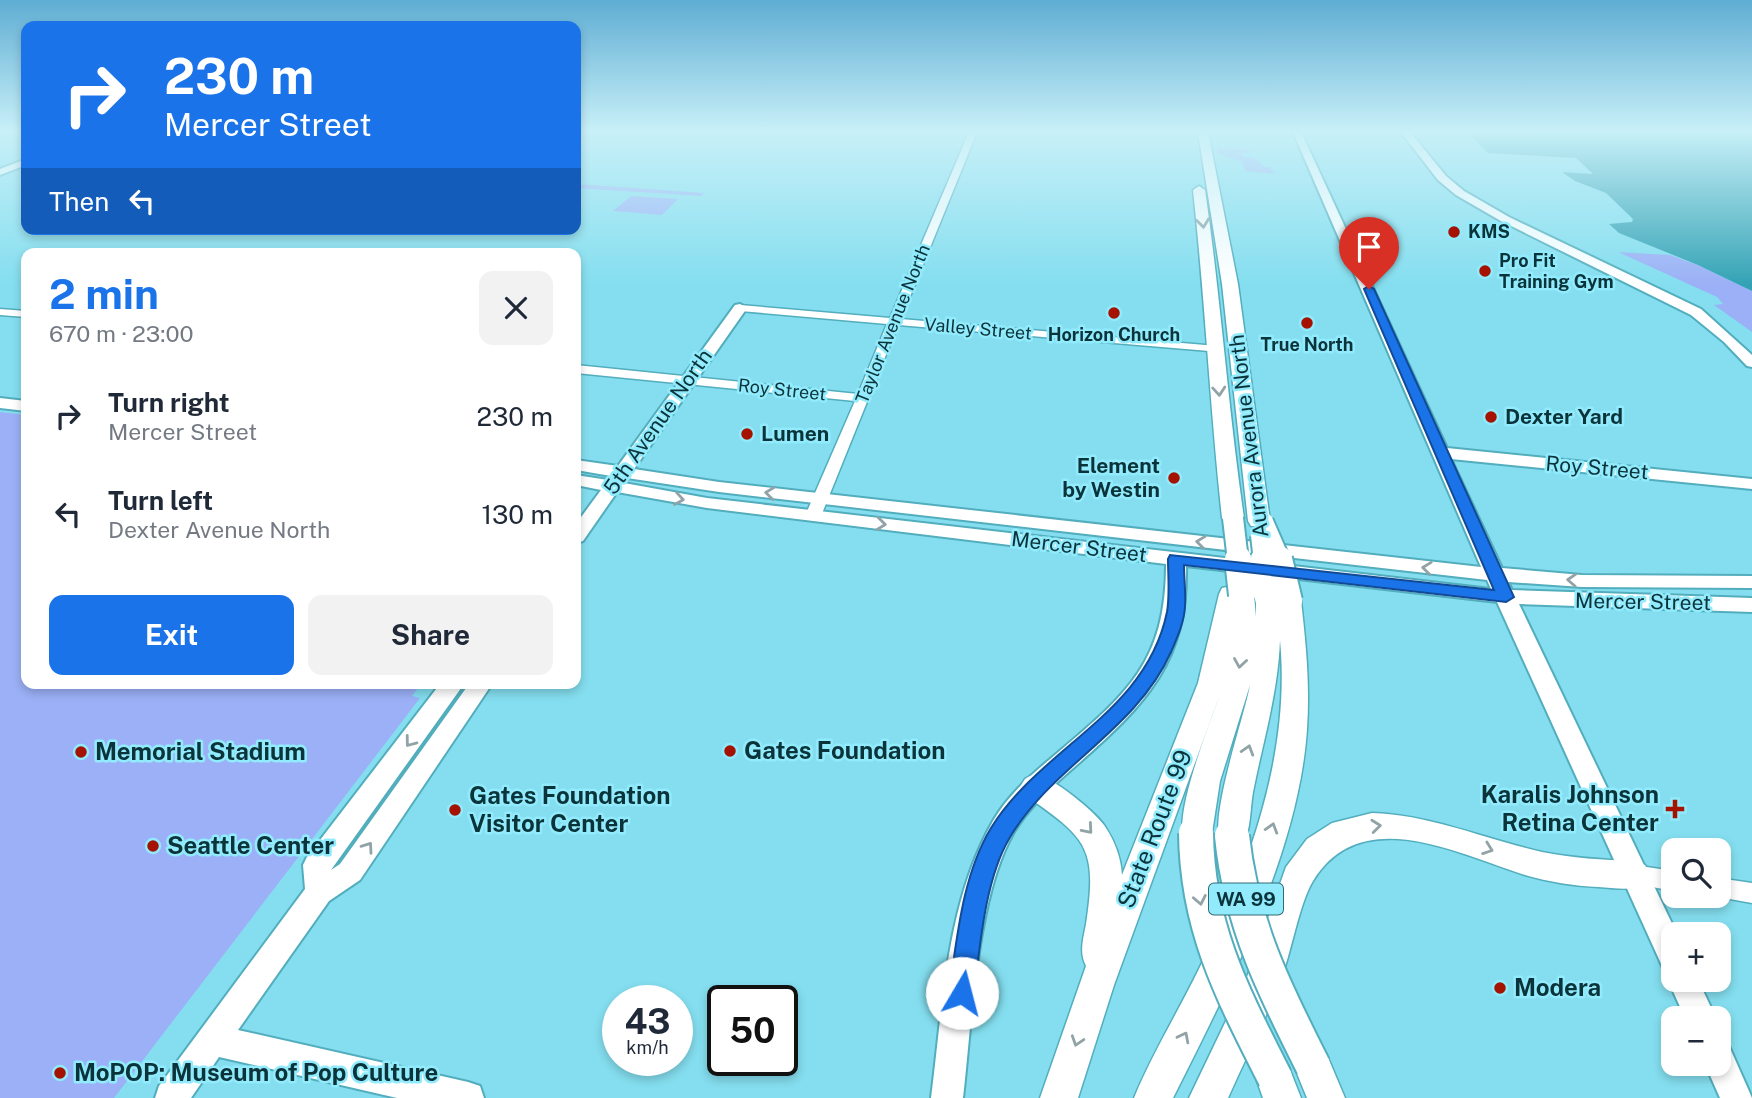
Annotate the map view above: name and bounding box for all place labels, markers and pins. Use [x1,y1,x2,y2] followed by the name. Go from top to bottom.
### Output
[1339,217,1399,289] pin
[1468,221,1510,242] place label: KMS
[1446,224,1462,240] marker: KMS
[1499,250,1614,292] place label: Pro Fit Training Gym
[1477,263,1493,279] marker: Pro Fit Training Gym
[1106,305,1122,321] marker: Horizon Church
[1299,315,1315,331] marker: True North
[1048,324,1180,345] place label: Horizon Church
[1261,334,1354,355] place label: True North
[1505,404,1623,429] place label: Dexter Yard
[1483,409,1499,425] marker: Dexter Yard
[761,421,829,446] place label: Lumen
[739,426,755,442] marker: Lumen
[1062,453,1160,502] place label: Element by Westin
[1166,470,1182,486] marker: Element by Westin
[744,736,945,764] place label: Gates Foundation
[95,737,306,765] place label: Memorial Stadium
[722,743,738,759] marker: Gates Foundation
[73,744,89,760] marker: Memorial Stadium
[1481,780,1659,836] place label: Karalis Johnson Retina Center
[469,781,670,837] place label: Gates Foundation Visitor Center
[1665,799,1685,819] marker: Karalis Johnson Retina Center
[447,802,463,818] marker: Gates Foundation Visitor Center
[167,831,334,859] place label: Seattle Center
[145,838,161,854] marker: Seattle Center
[1514,973,1601,1001] place label: Modera
[1492,980,1508,996] marker: Modera
[74,1058,438,1086] place label: MoPOP: Museum of Pop Culture
[52,1065,68,1081] marker: MoPOP: Museum of Pop Culture

